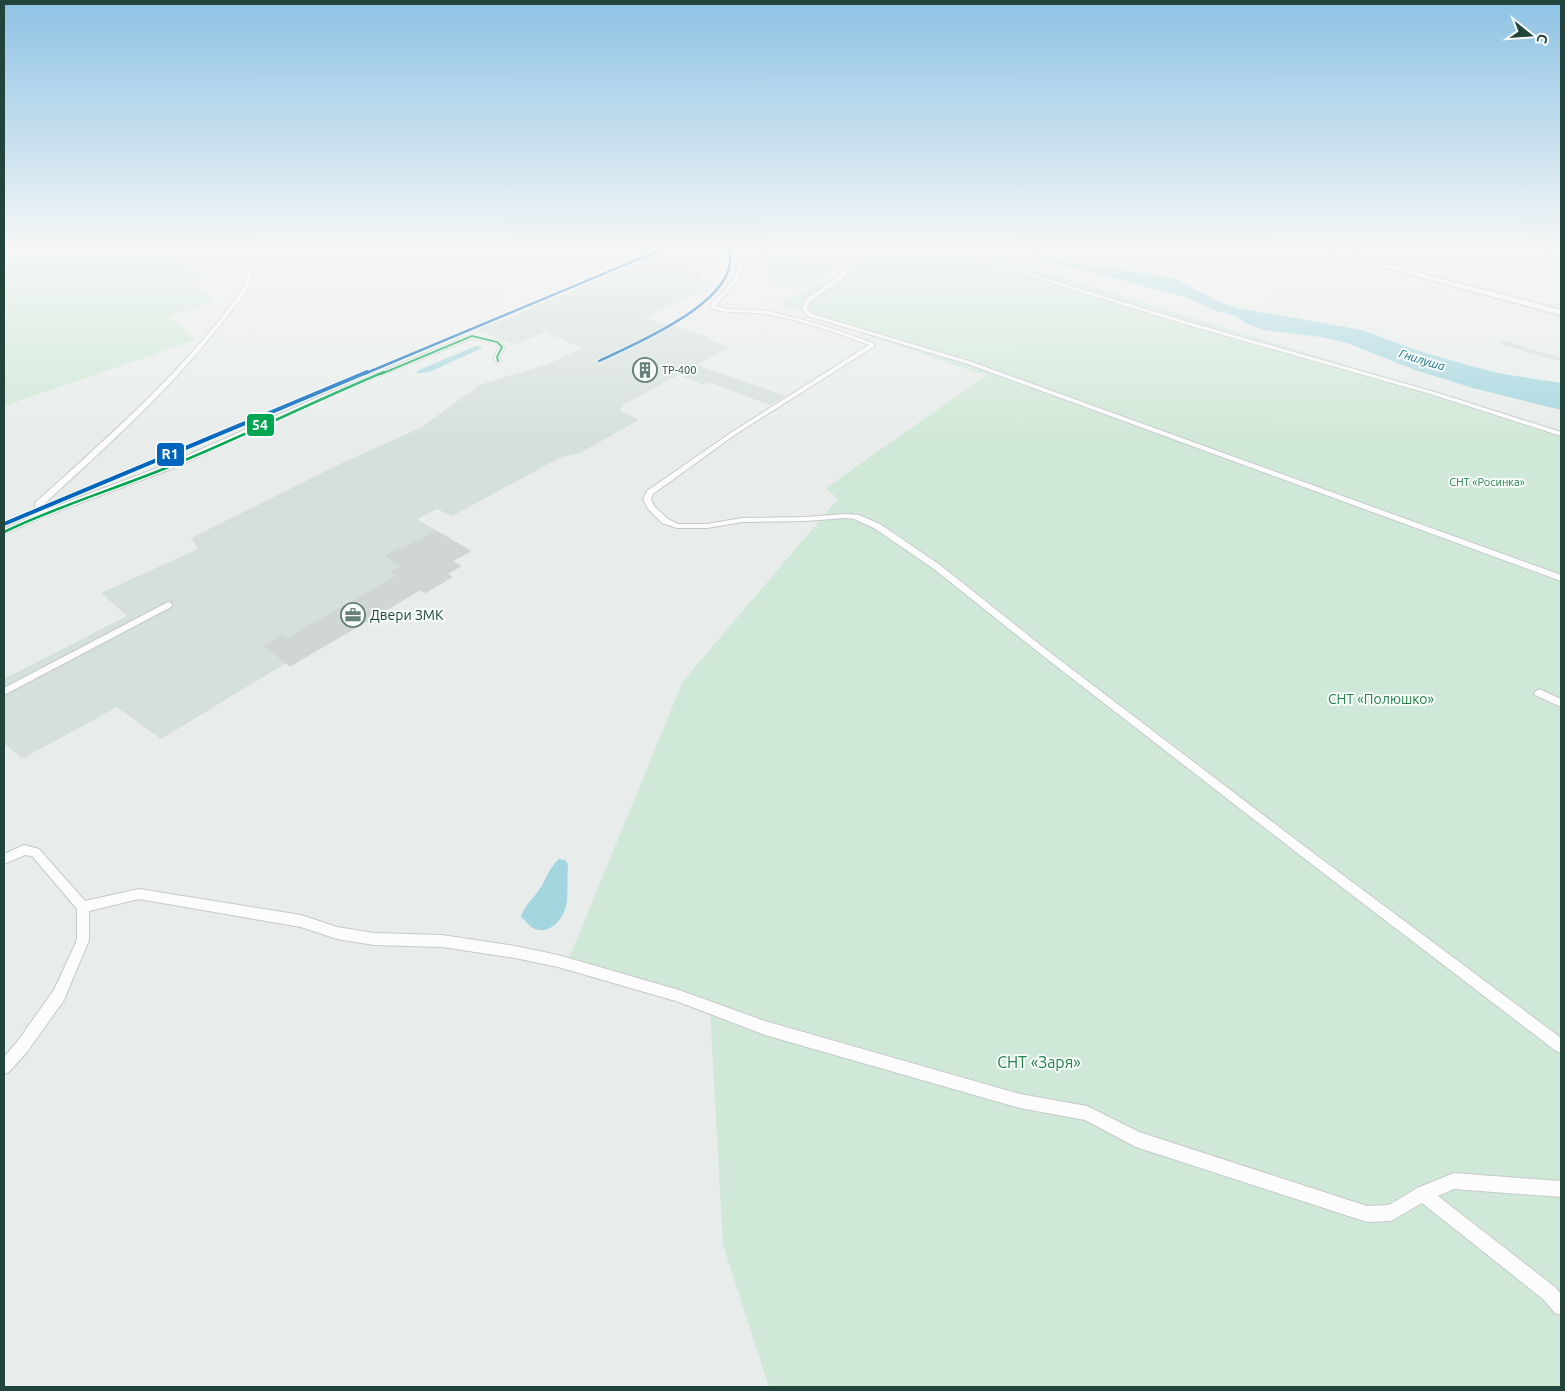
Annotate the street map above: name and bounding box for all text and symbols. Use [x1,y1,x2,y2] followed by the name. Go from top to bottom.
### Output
[1505,10,1555,60] north arrow
[1533,32,1551,45] text: С
[1398,346,1447,373] water label: Гнилуша
[632,357,658,383] building icon: ТР-400
[662,364,697,376] place label: ТР-400
[246,413,275,437] line badge: 54
[252,417,268,433] text: 54
[156,442,185,467] line badge: R1
[161,446,179,462] text: R1
[1449,476,1525,488] park label: СНТ «Росинка»
[340,602,366,628] office icon: Двери ЗМК
[370,607,444,623] place label: Двери ЗМК
[1328,691,1434,707] park label: СНТ «Полюшко»
[997,1053,1081,1071] park label: СНТ «Заря»

